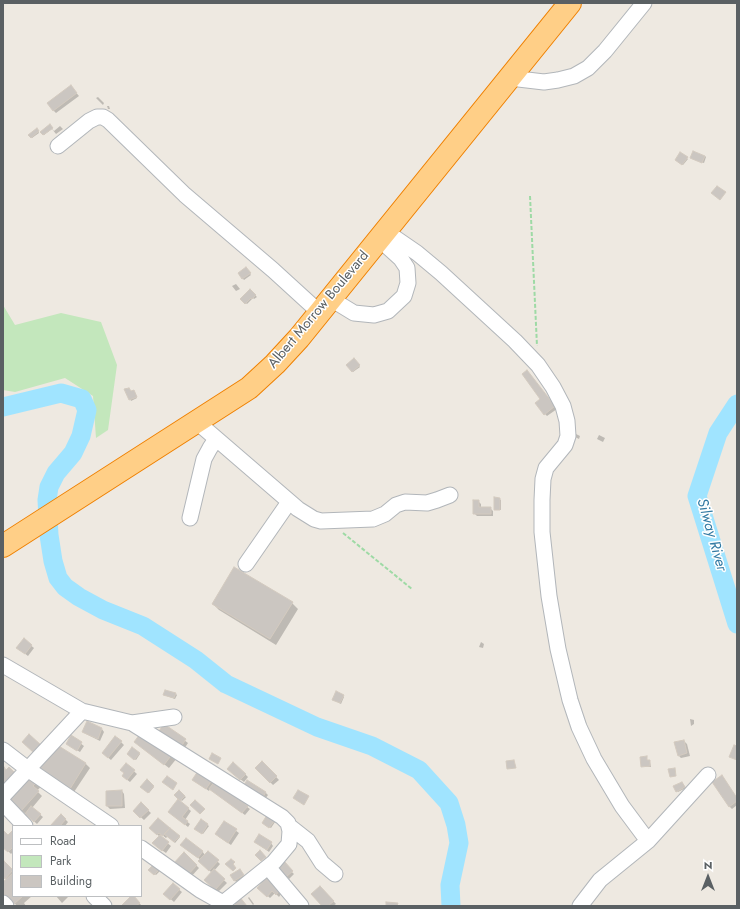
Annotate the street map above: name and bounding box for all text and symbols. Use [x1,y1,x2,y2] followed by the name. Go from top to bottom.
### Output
[265,248,373,372] street label: Albert Morrow Boulevard
[692,497,730,573] water label: Silway River
[12,825,142,897] legend
[50,832,76,850] text: Road
[50,852,71,870] text: Park
[688,857,728,897] north arrow
[704,857,712,873] text: N
[50,872,92,890] text: Building

